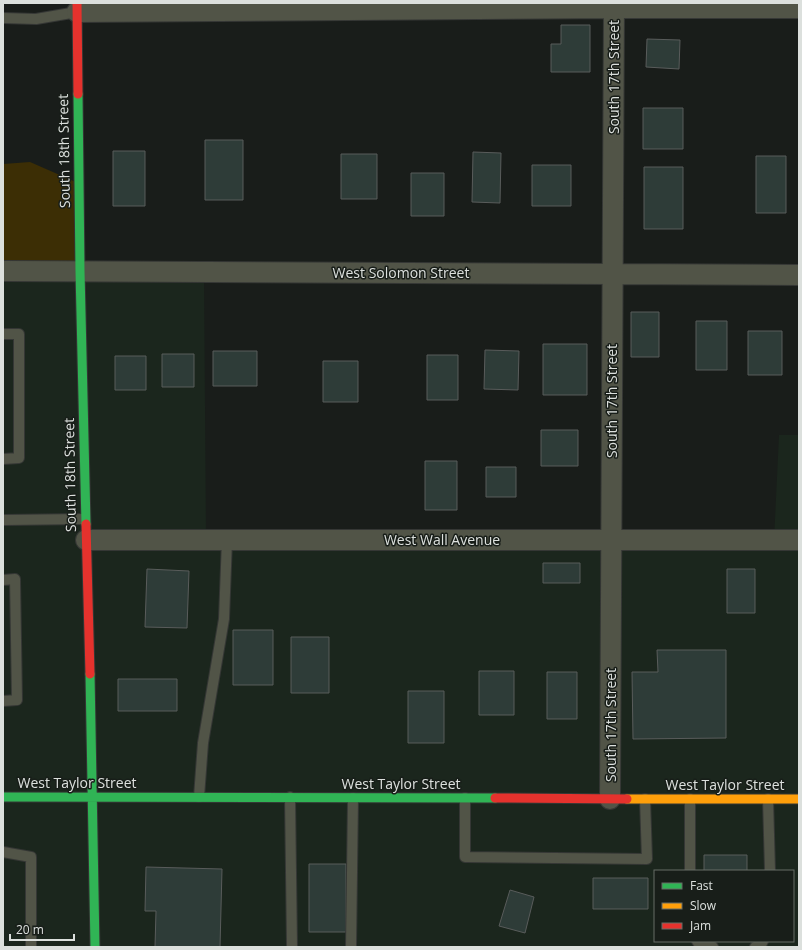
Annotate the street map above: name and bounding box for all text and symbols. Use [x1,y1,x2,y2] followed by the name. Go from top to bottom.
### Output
[604,20,623,134] street label: South 17th Street
[53,94,74,208] street label: South 18th Street
[333,263,469,282] street label: West Solomon Street
[602,344,621,458] street label: South 17th Street
[59,418,80,532] street label: South 18th Street
[384,530,500,549] street label: West Wall Avenue
[601,668,620,782] street label: South 17th Street
[17,773,137,792] street label: West Taylor Street
[341,774,461,793] street label: West Taylor Street
[665,775,785,794] street label: West Taylor Street
[654,870,794,942] legend
[690,877,713,894] text: Fast
[690,897,717,914] text: Slow
[10,916,74,942] scale bar
[689,917,711,934] text: Jam
[16,921,44,938] text: 20 m

